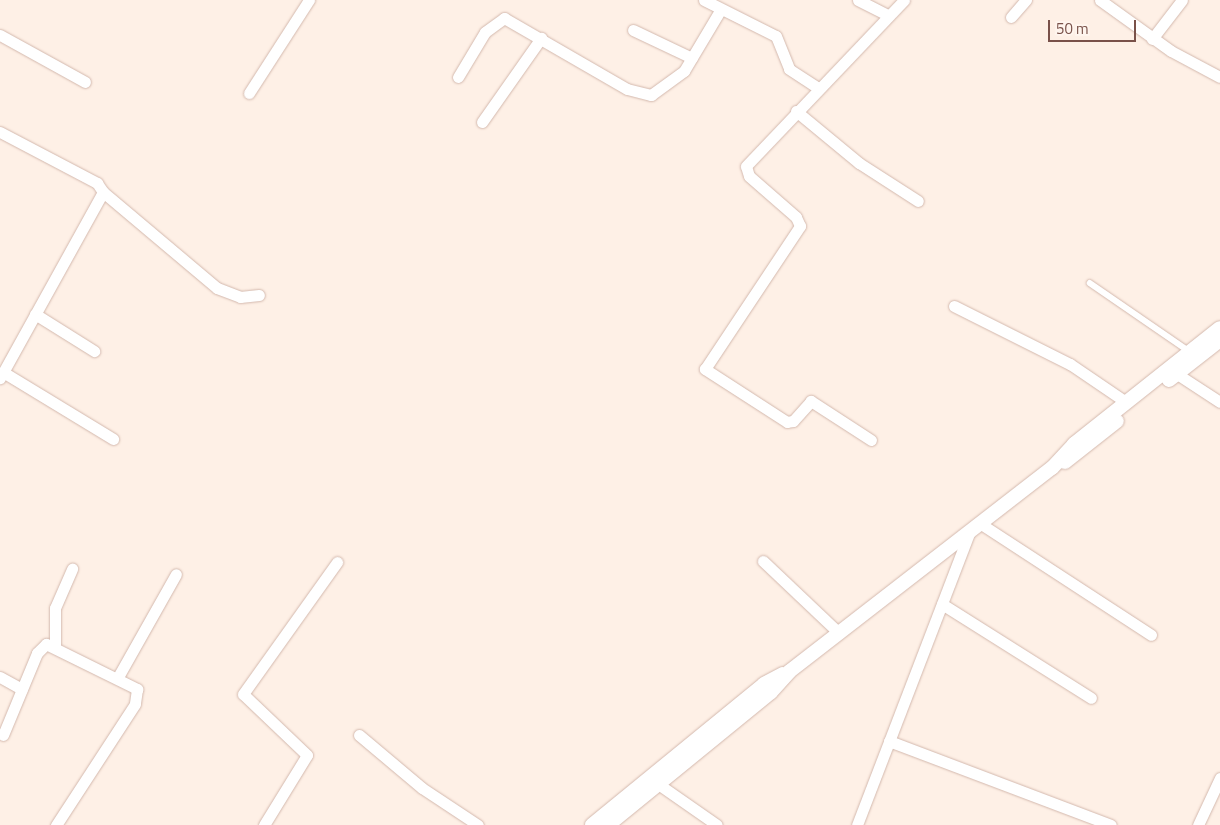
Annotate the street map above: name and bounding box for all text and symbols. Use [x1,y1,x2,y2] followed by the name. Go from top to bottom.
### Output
[1050,10,1138,42] scale bar
[1056,17,1089,40] text: 50 m

